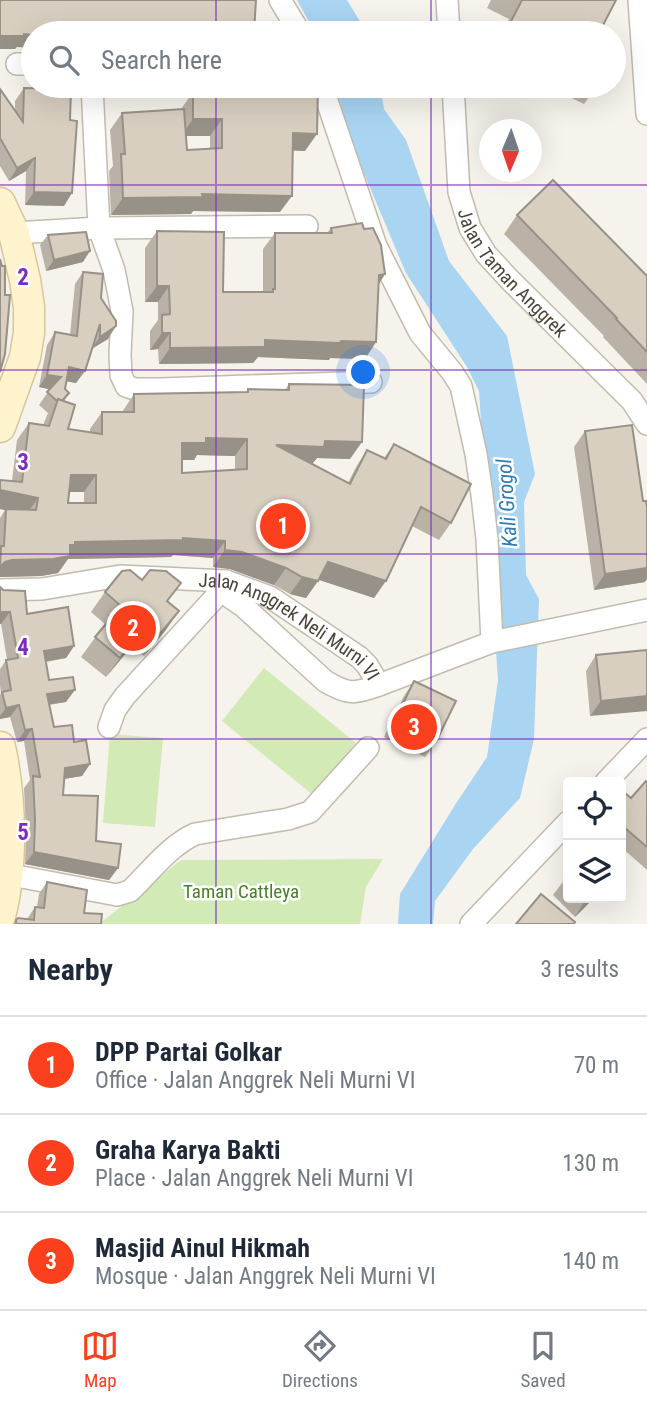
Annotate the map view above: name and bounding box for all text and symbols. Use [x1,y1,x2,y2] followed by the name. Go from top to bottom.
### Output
[21,21,626,98] search box
[45,41,83,79] icon: search
[101,45,222,75] text: Search here
[479,119,542,182] north arrow
[453,206,573,342] street label: Jalan Taman Anggrek
[17,264,29,291] text: 2
[346,355,380,389] your location
[17,449,29,476] text: 3
[492,458,522,548] water label: Kali Grogol
[260,500,306,552] pin: 1
[198,568,385,684] street label: Jalan Anggrek Neli Murni VI
[110,602,156,654] pin: 2
[17,634,29,661] text: 4
[391,701,437,753] pin: 3
[563,777,626,903] map controls
[563,777,626,840] button: locate
[17,819,29,846] text: 5
[563,840,626,903] button: layers
[183,880,299,903] park label: Taman Cattleya
[28,952,113,987] text: Nearby
[541,956,619,983] text: 3 results
[95,1037,282,1067] text: DPP Partai Golkar
[45,1052,57,1079] text: 1
[574,1052,619,1079] text: 70 m
[95,1067,415,1094] text: Office · Jalan Anggrek Neli Murni VI
[95,1135,281,1165] text: Graha Karya Bakti
[45,1150,57,1177] text: 2
[562,1150,619,1177] text: 130 m
[95,1165,413,1192] text: Place · Jalan Anggrek Neli Murni VI
[95,1233,310,1263] text: Masjid Ainul Hikmah
[45,1248,57,1275] text: 3
[562,1248,619,1275] text: 140 m
[95,1263,436,1290] text: Mosque · Jalan Anggrek Neli Murni VI
[81,1327,119,1392] tab: Map
[282,1327,358,1392] tab: Directions
[520,1327,566,1392] tab: Saved

